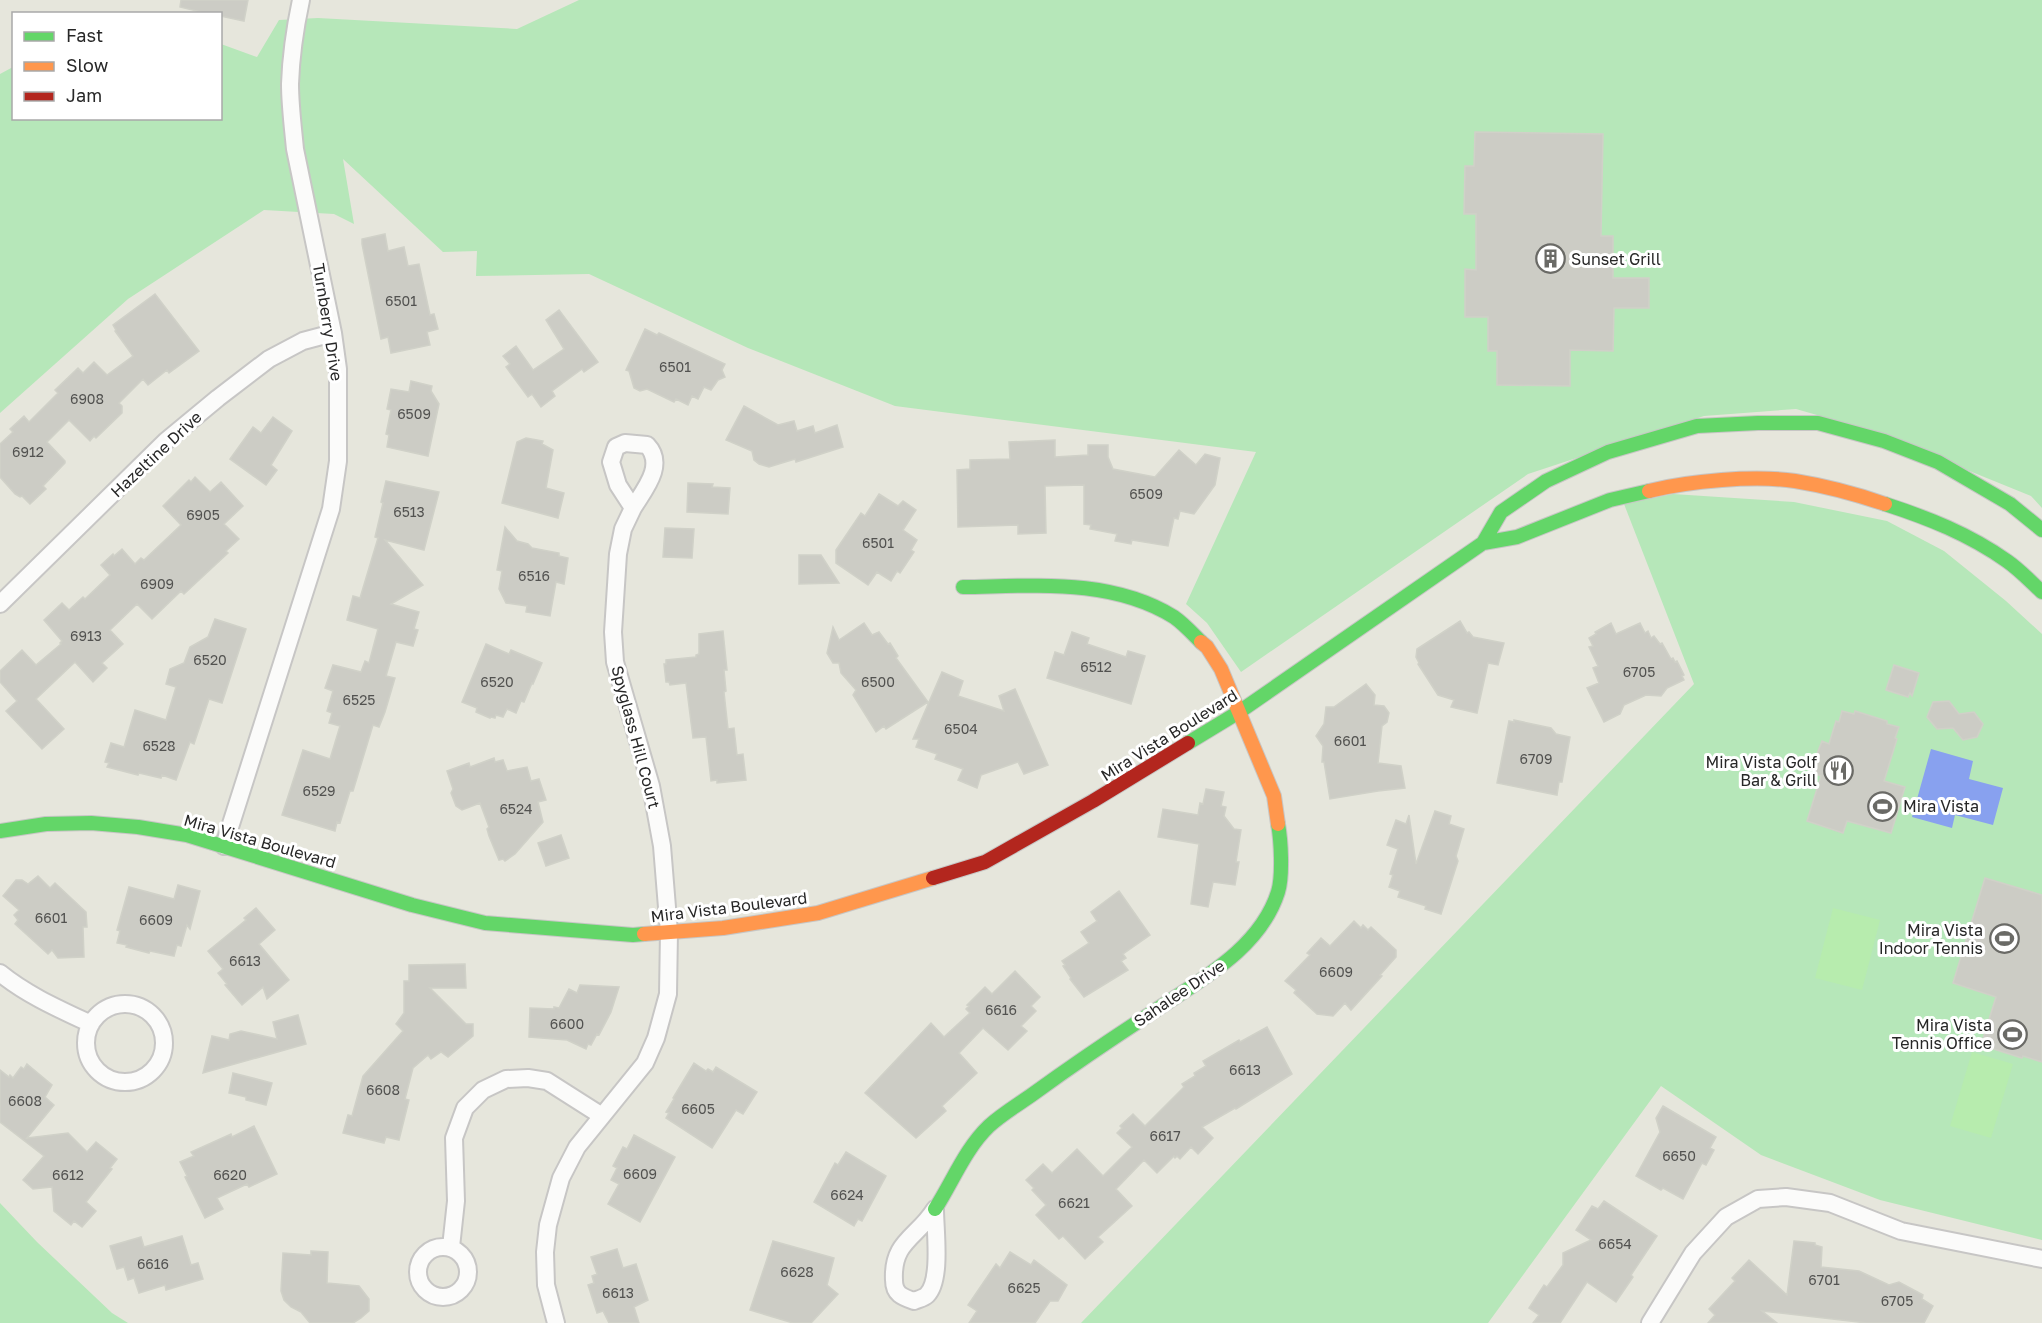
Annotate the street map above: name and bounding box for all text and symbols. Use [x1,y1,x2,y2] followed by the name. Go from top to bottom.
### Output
[12,12,222,120] legend
[66,24,103,46] text: Fast
[66,54,109,76] text: Slow
[66,84,102,106] text: Jam
[1534,243,1566,275] building icon: Sunset Grill
[1571,249,1661,269] place label: Sunset Grill
[309,262,347,382] street label: Turnberry Drive
[385,292,417,309] house number: 6501
[659,358,691,375] house number: 6501
[70,390,104,407] house number: 6908
[397,405,431,422] house number: 6509
[106,407,206,501] street label: Hazeltine Drive
[12,443,44,460] house number: 6912
[1129,485,1163,502] house number: 6509
[393,503,425,520] house number: 6513
[186,506,220,523] house number: 6905
[862,534,894,551] house number: 6501
[518,567,550,584] house number: 6516
[140,575,174,592] house number: 6909
[70,627,102,644] house number: 6913
[193,651,227,668] house number: 6520
[1080,658,1112,675] house number: 6512
[607,663,665,811] street label: Spyglass Hill Court
[1623,663,1655,680] house number: 6705
[480,673,514,690] house number: 6520
[861,673,895,690] house number: 6500
[1097,685,1241,785] street label: Mira Vista Boulevard
[343,691,375,708] house number: 6525
[944,720,978,737] house number: 6504
[1334,732,1366,749] house number: 6601
[142,737,176,754] house number: 6528
[1519,750,1553,767] house number: 6709
[1705,752,1817,790] place label: Mira Vista Golf Bar & Grill
[1822,755,1854,787] restaurant icon: Mira Vista Golf Bar & Grill
[302,782,336,799] house number: 6529
[1866,790,1898,822] sports icon: Mira Vista
[1903,796,1979,816] place label: Mira Vista
[499,800,533,817] house number: 6524
[182,810,338,872] street label: Mira Vista Boulevard
[650,887,808,927] street label: Mira Vista Boulevard
[35,909,67,926] house number: 6601
[139,911,173,928] house number: 6609
[1879,920,1983,958] place label: Mira Vista Indoor Tennis
[1988,923,2020,955] sports icon: Mira Vista Indoor Tennis
[229,952,261,969] house number: 6613
[1130,955,1228,1031] street label: Sahalee Drive
[1319,963,1353,980] house number: 6609
[985,1001,1017,1018] house number: 6616
[550,1015,584,1032] house number: 6600
[1892,1015,1992,1053] place label: Mira Vista Tennis Office
[1997,1018,2029,1050] sports icon: Mira Vista Tennis Office
[1229,1061,1261,1078] house number: 6613
[366,1081,400,1098] house number: 6608
[8,1092,42,1109] house number: 6608
[681,1100,715,1117] house number: 6605
[1149,1127,1181,1144] house number: 6617
[1662,1147,1696,1164] house number: 6650
[623,1165,657,1182] house number: 6609
[52,1166,84,1183] house number: 6612
[213,1166,247,1183] house number: 6620
[830,1186,864,1203] house number: 6624
[1058,1194,1090,1211] house number: 6621
[1598,1235,1632,1252] house number: 6654
[137,1255,169,1272] house number: 6616
[780,1263,814,1280] house number: 6628
[1808,1271,1840,1288] house number: 6701
[1007,1279,1041,1296] house number: 6625
[602,1284,634,1301] house number: 6613
[1881,1292,1913,1309] house number: 6705

